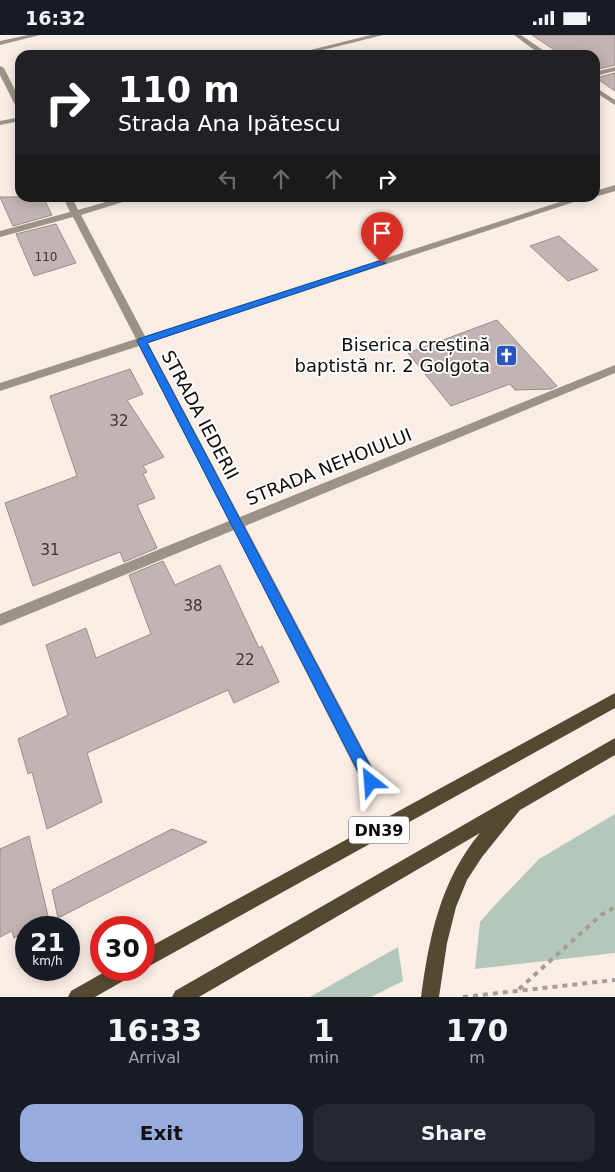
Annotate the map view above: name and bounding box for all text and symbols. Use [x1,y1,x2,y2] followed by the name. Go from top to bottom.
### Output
[25,7,85,29] text: 16:32
[35,70,100,135] icon: right
[118,70,240,110] text: 110 m
[118,111,341,136] text: Strada Ana Ipătescu
[214,165,242,193] icon: left
[267,165,295,193] icon: ahead
[320,165,348,193] icon: ahead
[373,165,401,193] icon: right
[361,212,403,263] pin
[368,219,396,247] icon: arrive
[35,250,57,264] house number: 110
[295,334,490,376] place label: Biserica creștină baptistă nr. 2 Golgota
[494,343,518,367] church icon: Biserica creștină baptistă nr. 2 Golgota
[158,347,243,483] street label: STRADA IEDERII
[109,412,129,430] house number: 32
[243,424,415,509] street label: STRADA NEHOIULUI
[40,541,60,559] house number: 31
[183,597,203,615] house number: 38
[235,651,255,669] house number: 22
[344,755,396,807] position arrow
[349,817,409,843] road number: DN39
[90,916,155,981] speed limit sign: 30
[30,928,65,957] text: 21
[32,954,63,968] text: km/h
[107,1013,202,1048] text: 16:33
[313,1013,334,1048] text: 1
[446,1013,508,1048] text: 170
[128,1048,180,1067] text: Arrival
[309,1048,339,1067] text: min
[469,1048,485,1067] text: m
[20,1104,303,1162] button: Exit
[313,1104,595,1162] button: Share

